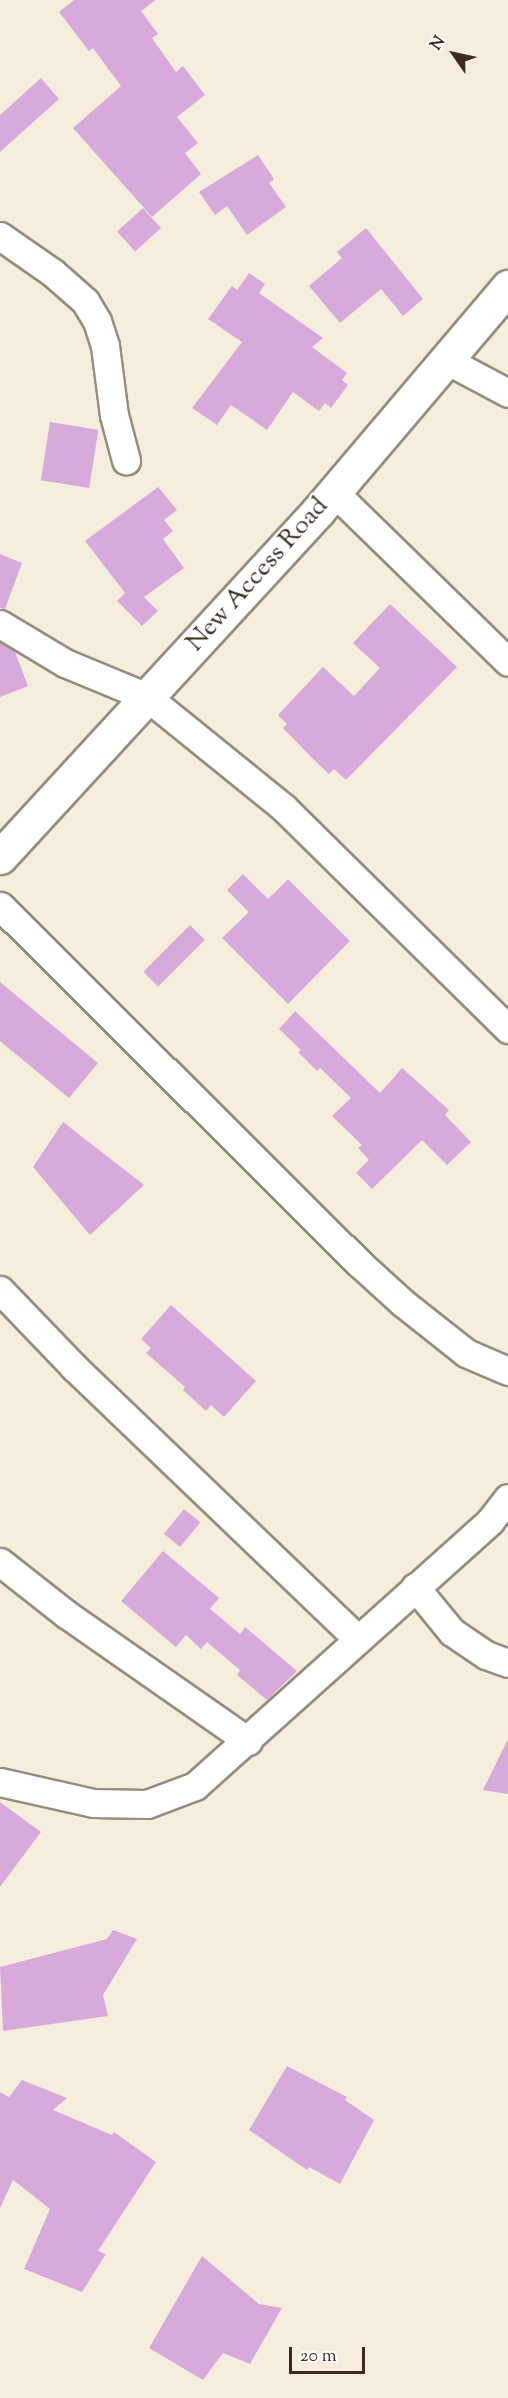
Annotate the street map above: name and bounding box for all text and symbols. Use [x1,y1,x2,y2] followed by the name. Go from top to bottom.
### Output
[424,24,484,84] north arrow
[426,32,452,55] text: N
[181,491,335,659] street label: New Access Road
[292,2335,368,2373] scale bar
[300,2344,337,2370] text: 20 m

